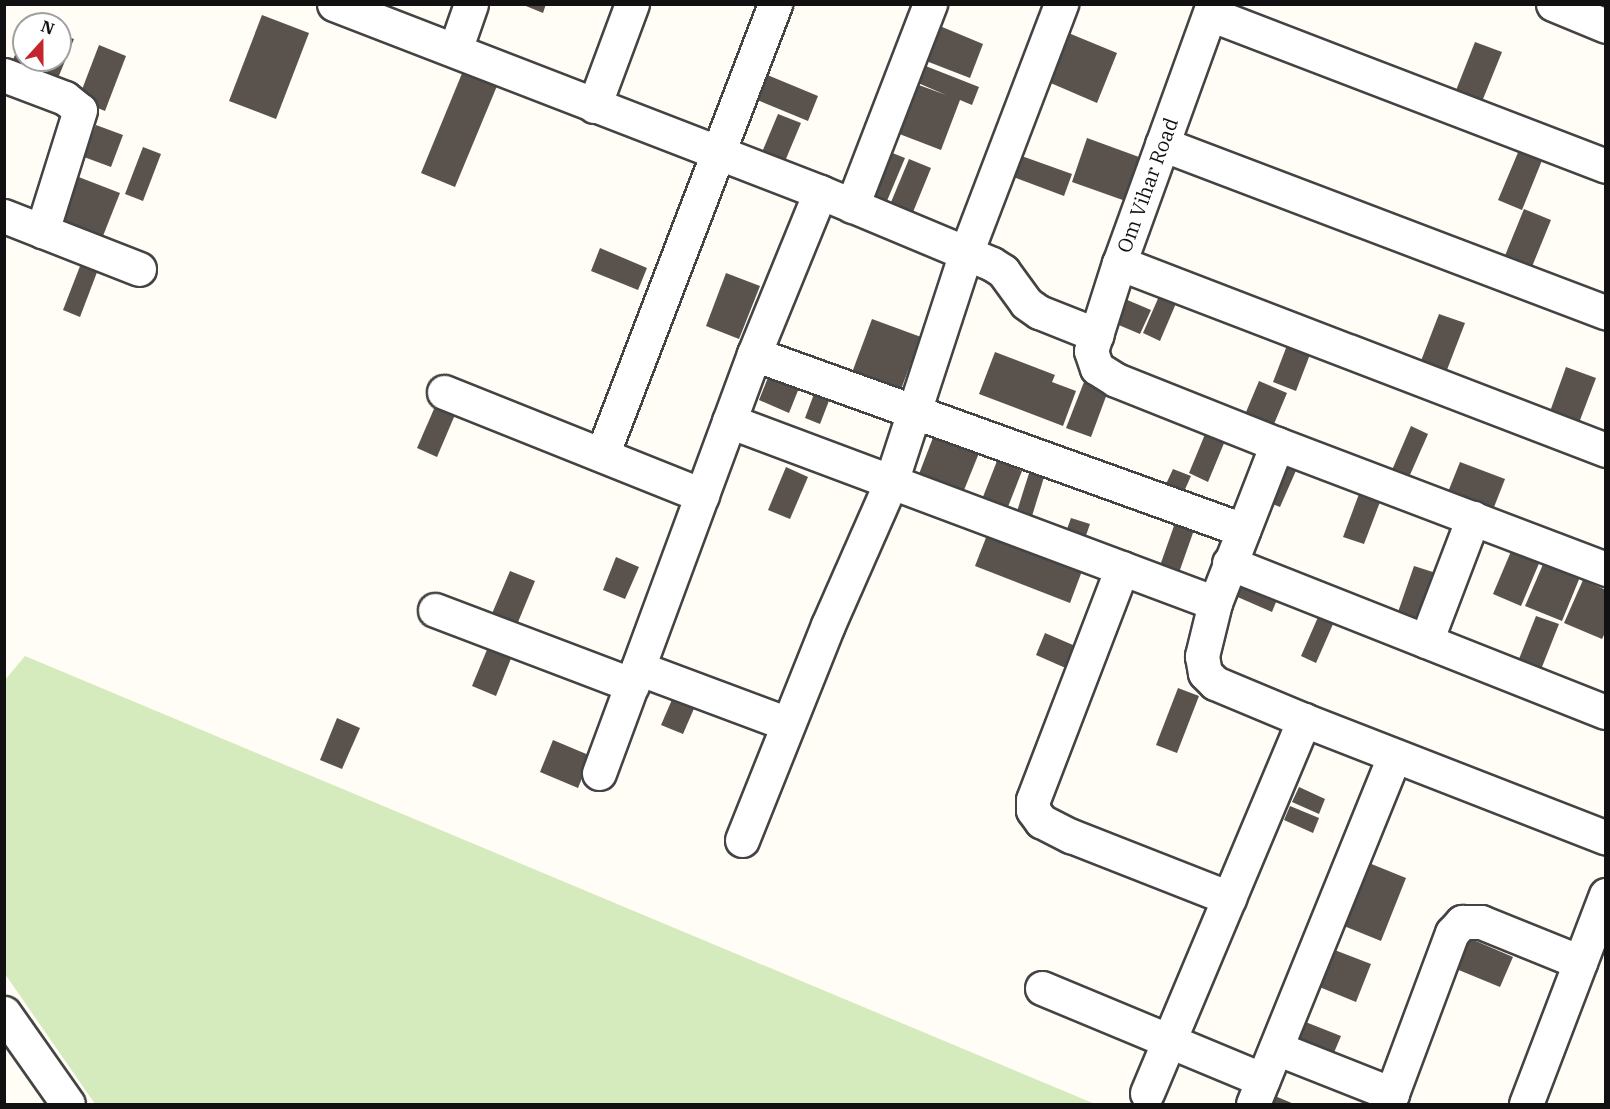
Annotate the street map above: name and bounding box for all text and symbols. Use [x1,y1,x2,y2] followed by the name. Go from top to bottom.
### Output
[12,12,72,72] north arrow
[38,15,57,39] text: N
[1111,114,1183,256] street label: Om Vihar Road

